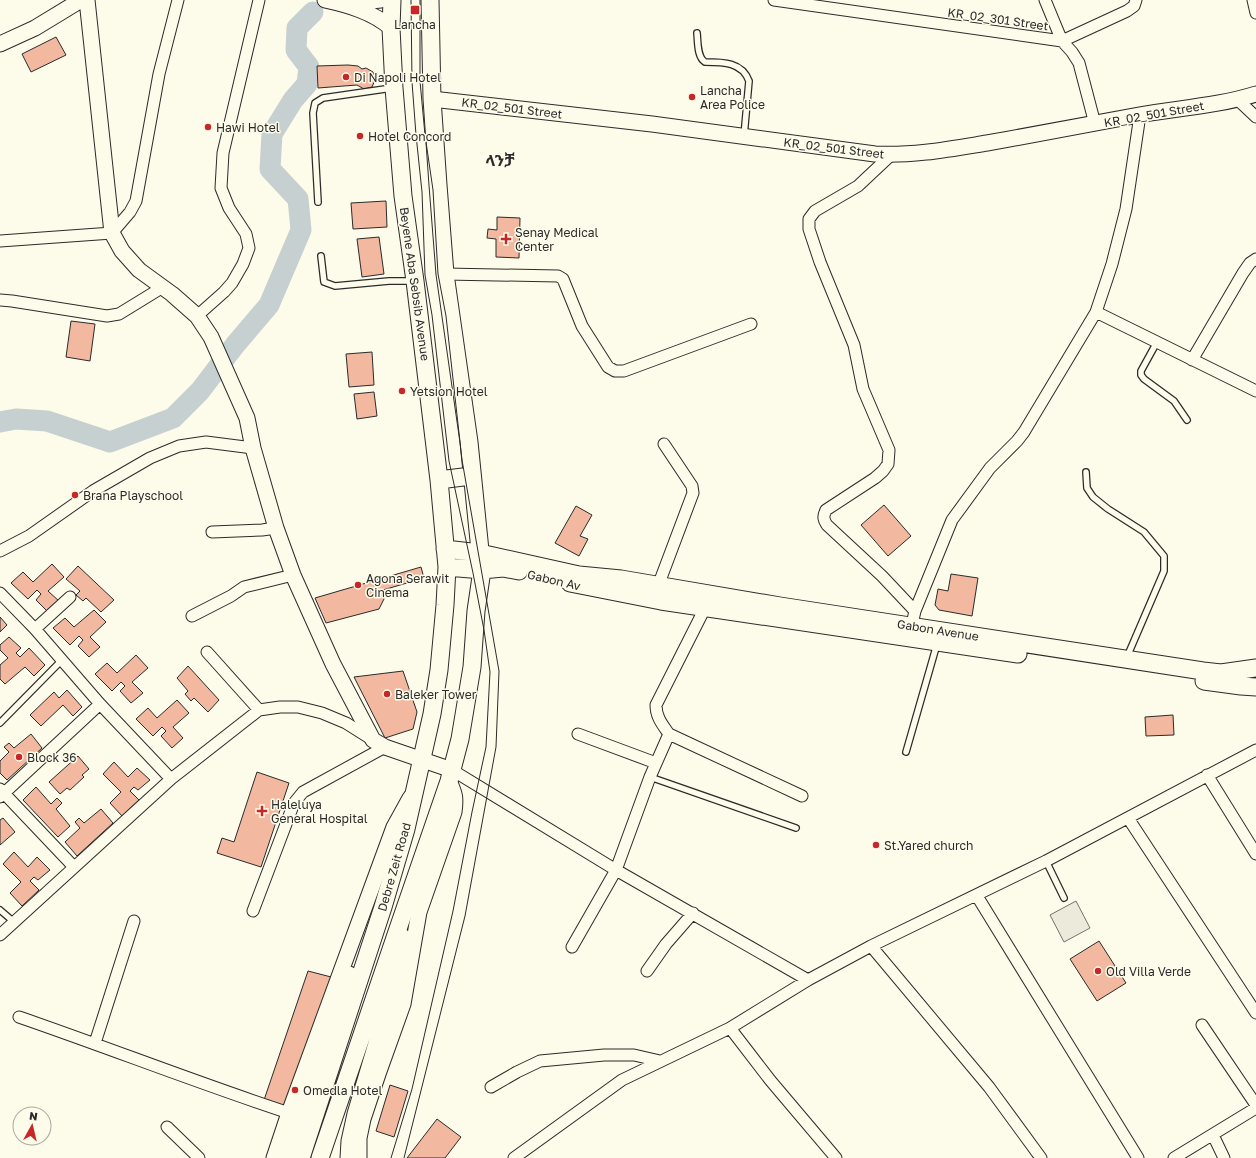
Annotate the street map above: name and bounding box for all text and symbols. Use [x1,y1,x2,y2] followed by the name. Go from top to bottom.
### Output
[409,4,421,16] marker: Lancha
[947,4,1050,34] street label: KR_02_301 Street
[394,17,436,32] place label: Lancha
[354,70,441,85] place label: Di Napoli Hotel
[341,72,351,82] marker: Di Napoli Hotel
[700,83,765,112] place label: Lancha Area Police
[687,92,697,102] marker: Lancha Area Police
[461,94,564,122] street label: KR_02_501 Street
[1103,98,1206,130] street label: KR_02_501 Street
[216,120,280,135] place label: Hawi Hotel
[203,122,213,132] marker: Hawi Hotel
[368,129,451,144] place label: Hotel Concord
[355,131,365,141] marker: Hotel Concord
[783,134,886,162] street label: KR_02_501 Street
[485,150,515,170] district label: ላንቻ
[397,206,433,362] street label: Beyene Aba Sebsib Avenue
[515,225,598,254] place label: Senay Medical Center
[500,233,512,245] marker: Senay Medical Center
[410,384,488,399] place label: Yetsion Hotel
[397,386,407,396] marker: Yetsion Hotel
[83,488,183,503] place label: Brana Playschool
[70,490,80,500] marker: Brana Playschool
[526,567,582,593] street label: Gabon Av
[366,571,449,600] place label: Agona Serawit Cinema
[353,580,363,590] marker: Agona Serawit Cinema
[896,616,980,644] street label: Gabon Avenue
[395,687,477,702] place label: Baleker Tower
[382,689,392,699] marker: Baleker Tower
[27,750,77,765] place label: Block 36
[14,752,24,762] marker: Block 36
[271,797,368,826] place label: Haleluya General Hospital
[256,805,268,817] marker: Haleluya General Hospital
[374,821,414,913] street label: Debre Zeit Road
[884,838,973,853] place label: St.Yared church
[871,840,881,850] marker: St.Yared church
[1106,964,1191,979] place label: Old Villa Verde
[1093,966,1103,976] marker: Old Villa Verde
[303,1083,383,1098] place label: Omedla Hotel
[290,1085,300,1095] marker: Omedla Hotel
[12,1106,52,1146] north arrow
[28,1109,39,1123] text: N

